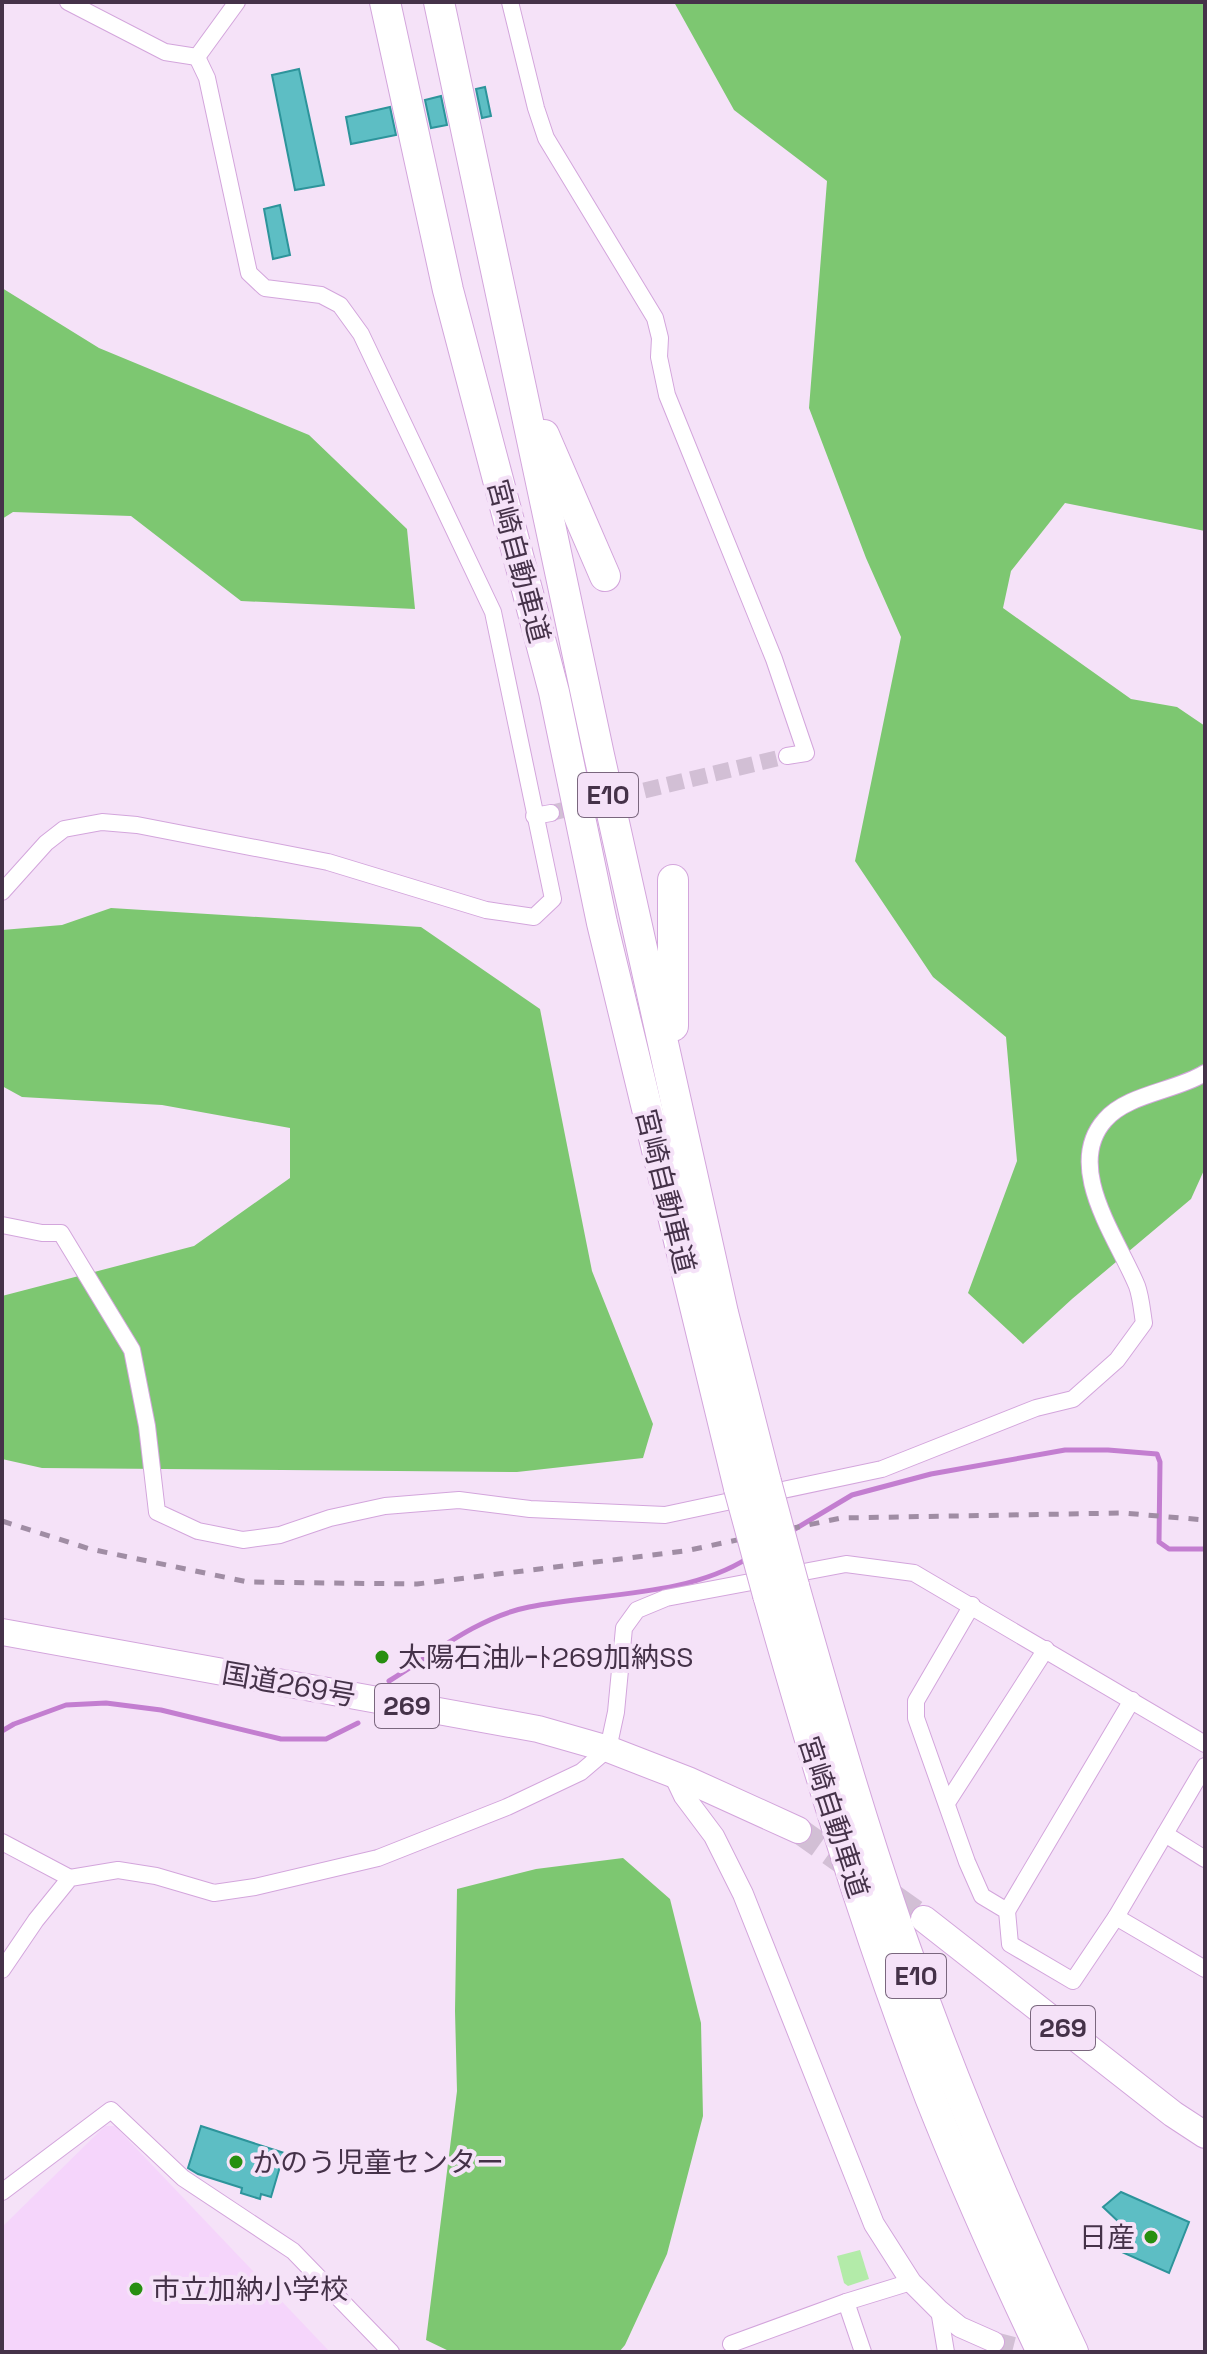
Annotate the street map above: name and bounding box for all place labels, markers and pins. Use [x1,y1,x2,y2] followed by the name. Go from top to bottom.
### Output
[398,1639,694,1675] place label: 太陽石油ﾙｰﾄ269加納SS
[373,1648,391,1666] marker: 太陽石油ﾙｰﾄ269加納SS
[252,2144,504,2180] place label: かのう児童センター
[227,2153,245,2171] marker: かのう児童センター
[1079,2219,1135,2255] place label: 日産
[1142,2228,1160,2246] marker: 日産
[152,2271,348,2307] place label: 市立加納小学校
[127,2280,145,2298] marker: 市立加納小学校

